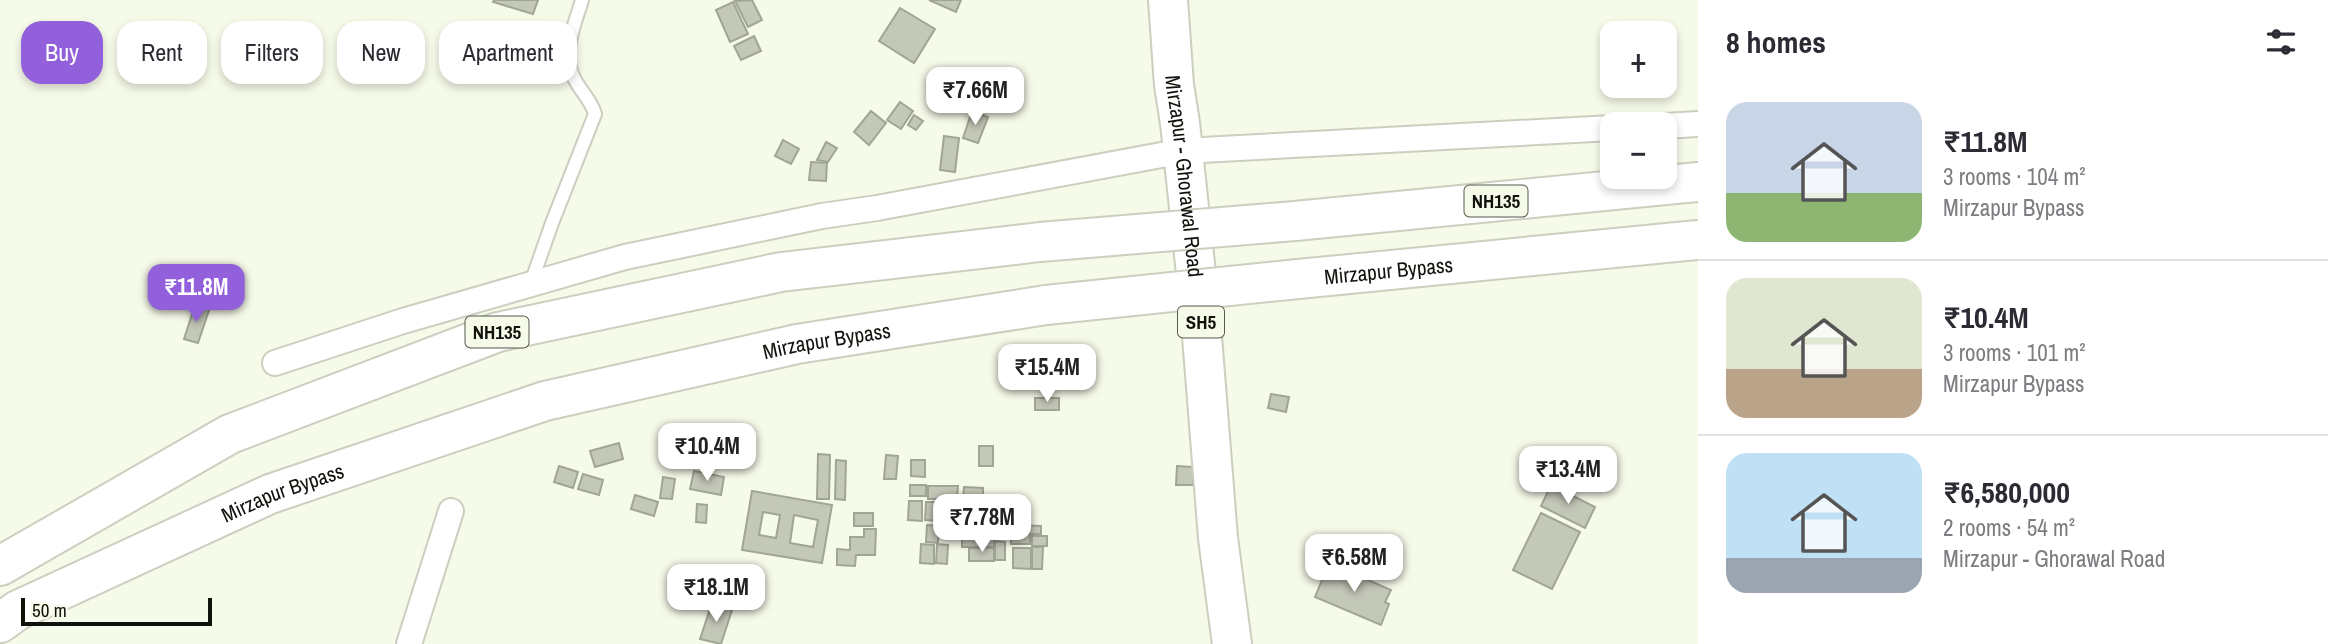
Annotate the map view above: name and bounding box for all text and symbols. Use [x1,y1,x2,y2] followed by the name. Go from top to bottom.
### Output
[21,21,103,84] chip: Buy
[117,21,207,84] chip: Rent
[221,21,323,84] chip: Filters
[337,21,425,84] chip: New
[439,21,577,84] chip: Apartment
[1600,21,1677,189] map controls
[1600,21,1677,98] button: +
[1726,22,1826,62] text: 8 homes
[2262,23,2300,61] icon: filters
[918,68,1032,127] pin: ₹7.66M
[942,74,1008,105] text: ₹7.66M
[1159,74,1211,278] street label: Mirzapur - Ghorawal Road
[1600,112,1677,189] button: −
[1943,121,2027,161] text: ₹11.8M
[1782,130,1866,214] icon: home
[1943,161,2086,192] text: 3 rooms · 104 m²
[1464,186,1528,216] road number: NH135
[1943,192,2085,223] text: Mirzapur Bypass
[1323,249,1454,291] street label: Mirzapur Bypass
[139,264,253,324] pin: ₹11.8M
[164,271,228,302] text: ₹11.8M
[1943,297,2029,337] text: ₹10.4M
[1178,306,1224,338] road number: SH5
[1782,306,1866,390] icon: home
[760,315,892,366] street label: Mirzapur Bypass
[466,316,528,348] road number: NH135
[1943,337,2086,368] text: 3 rooms · 101 m²
[990,344,1104,404] pin: ₹15.4M
[1014,351,1080,382] text: ₹15.4M
[1943,368,2085,399] text: Mirzapur Bypass
[650,424,764,483] pin: ₹10.4M
[674,430,740,461] text: ₹10.4M
[1511,447,1625,506] pin: ₹13.4M
[1535,453,1601,484] text: ₹13.4M
[216,456,348,529] street label: Mirzapur Bypass
[1943,472,2070,512] text: ₹6,580,000
[1782,481,1866,565] icon: home
[925,494,1039,554] pin: ₹7.78M
[949,501,1015,532] text: ₹7.78M
[1943,512,2075,543] text: 2 rooms · 54 m²
[1297,534,1411,594] pin: ₹6.58M
[1321,541,1387,572] text: ₹6.58M
[1943,543,2165,574] text: Mirzapur - Ghorawal Road
[659,564,773,624] pin: ₹18.1M
[683,571,749,602] text: ₹18.1M
[21,595,212,627] scale bar
[32,597,67,623] text: 50 m

